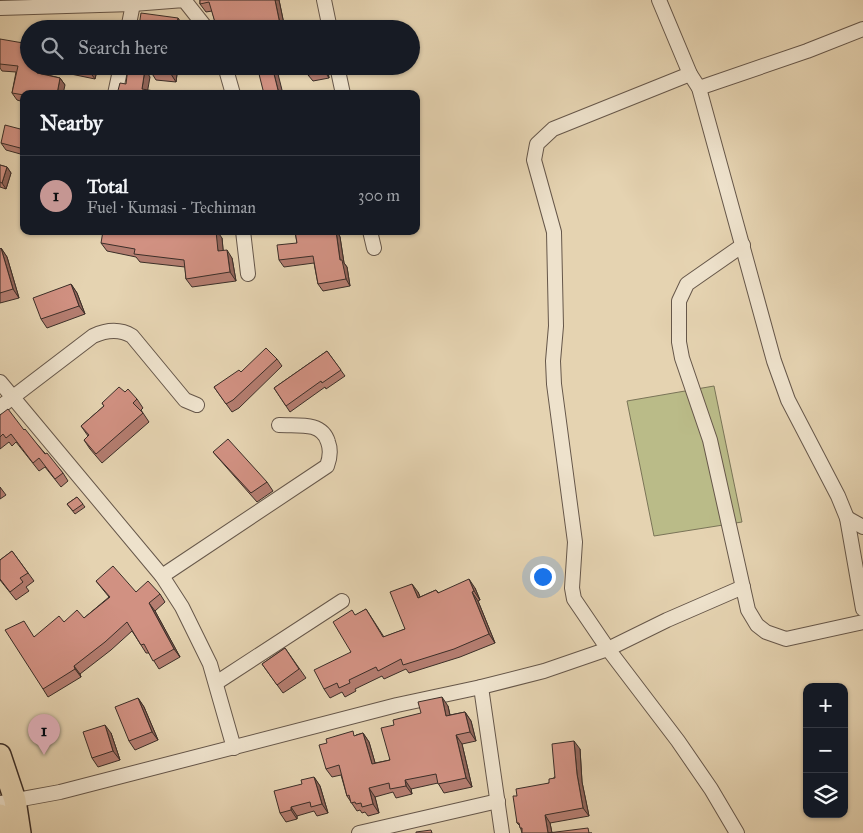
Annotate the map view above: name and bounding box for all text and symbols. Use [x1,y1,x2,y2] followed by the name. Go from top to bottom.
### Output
[20,20,420,75] search box
[38,34,66,62] icon: search
[78,36,168,59] text: Search here
[40,110,103,136] text: Nearby
[87,175,128,198] text: Total
[53,186,59,205] text: 1
[358,186,400,205] text: 300 m
[87,198,256,217] text: Fuel · Kumasi - Techiman
[530,564,556,590] your location
[803,683,848,818] map controls
[803,683,848,728] button: +
[28,714,60,755] pin: 1
[803,728,848,773] button: −
[803,773,848,818] button: layers

